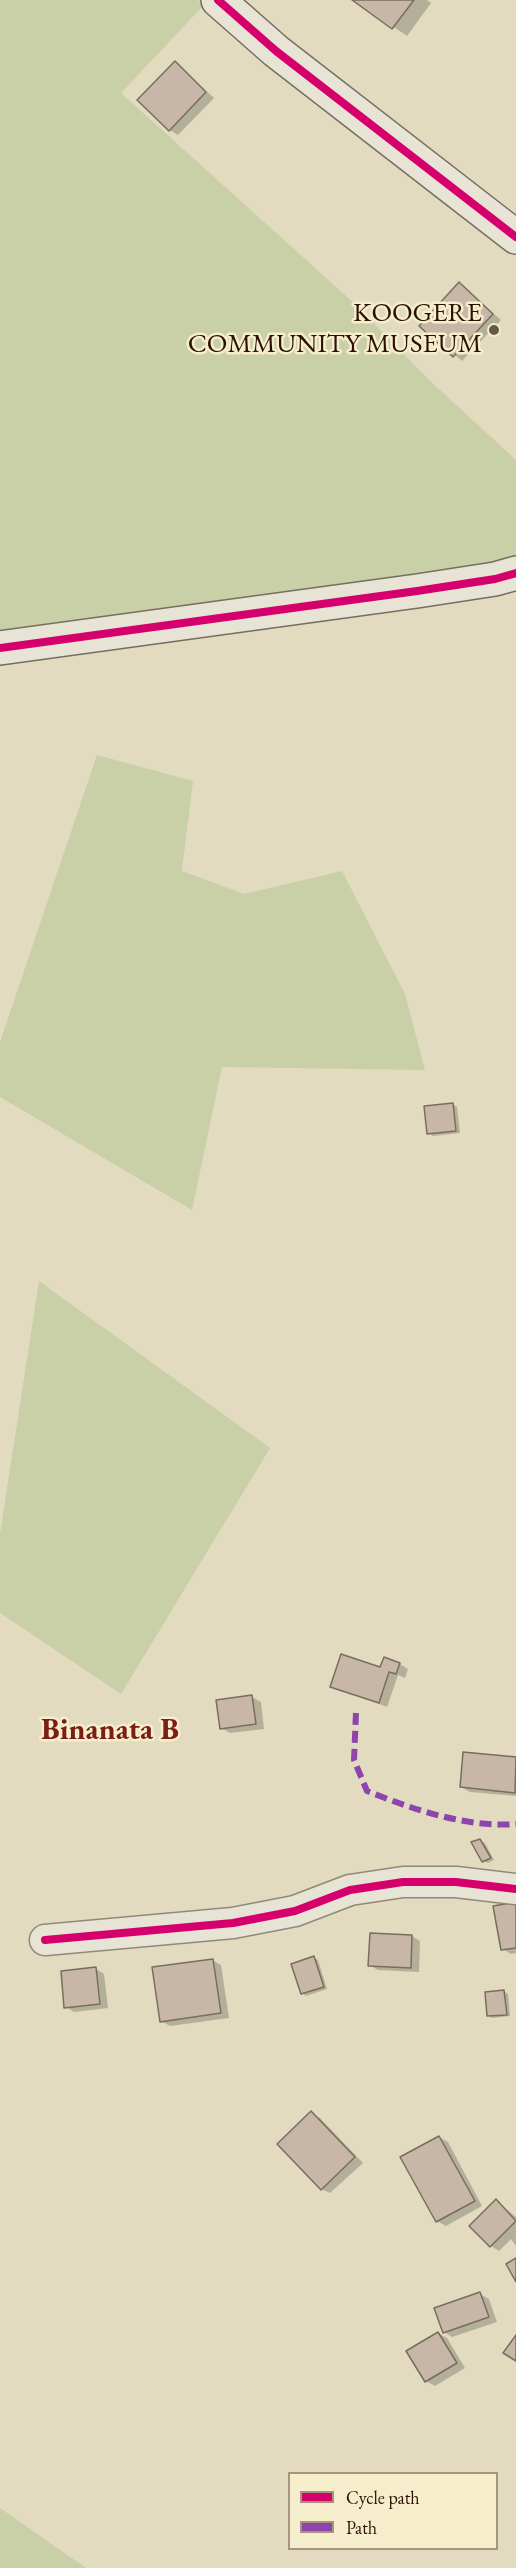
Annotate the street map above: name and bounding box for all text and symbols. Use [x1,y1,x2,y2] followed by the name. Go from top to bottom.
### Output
[188,298,482,361] place label: KOOGERE COMMUNITY MUSEUM
[487,323,501,337] marker: KOOGERE COMMUNITY MUSEUM
[41,1713,179,1749] district label: Binanata B
[288,2472,498,2550] legend
[346,2486,420,2509] text: Cycle path
[346,2516,377,2539] text: Path

